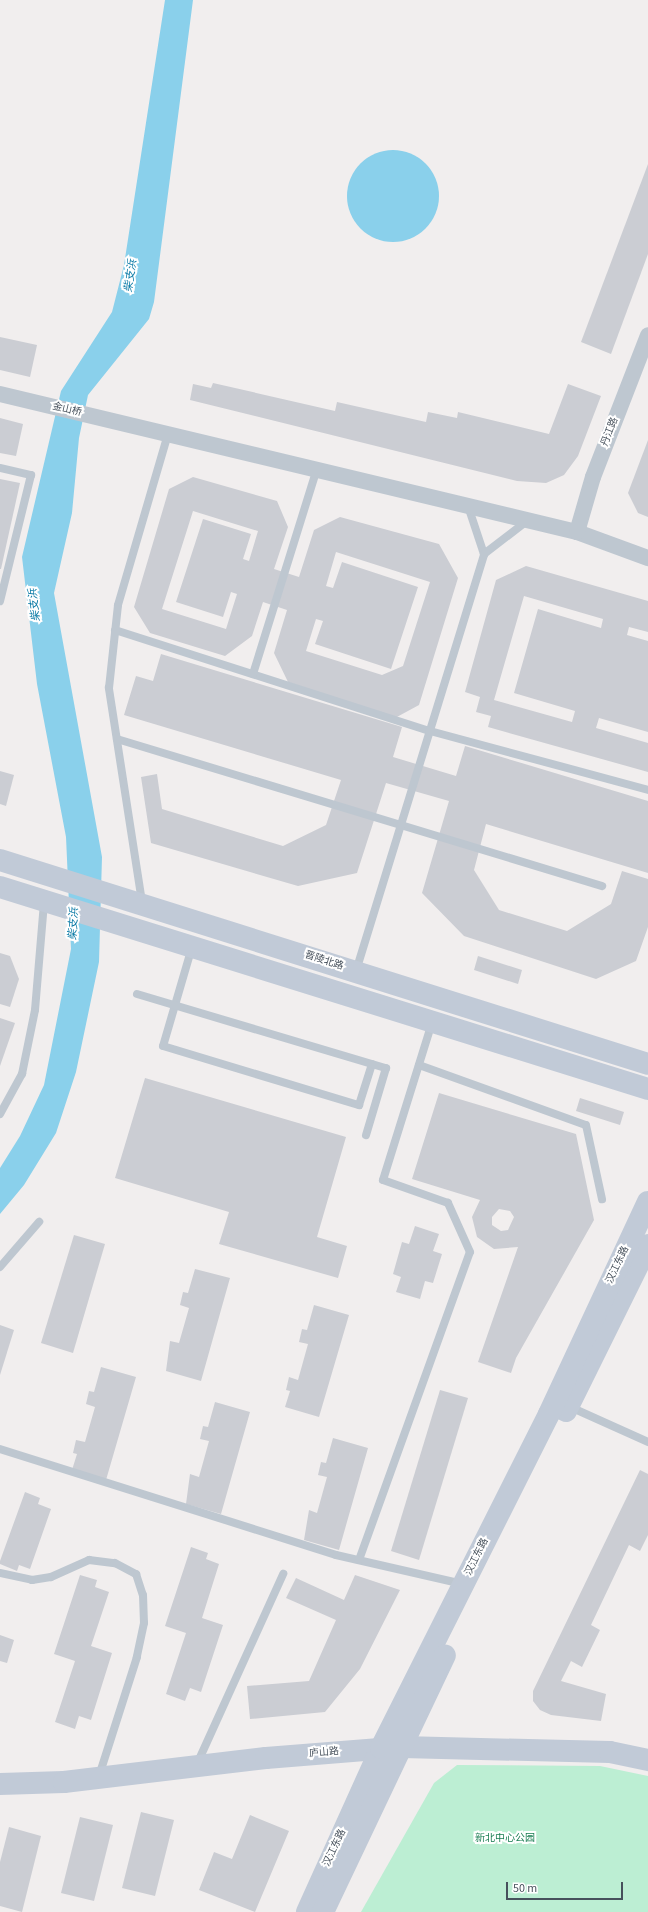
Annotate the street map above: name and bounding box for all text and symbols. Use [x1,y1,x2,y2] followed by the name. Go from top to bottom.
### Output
[122,259,140,293] water label: 柴支浜
[51,401,83,419] street label: 金山桥
[599,416,621,448] street label: 丹江路
[27,588,43,622] water label: 柴支浜
[67,907,81,941] water label: 柴支浜
[303,949,345,973] street label: 晋陵北路
[604,1244,632,1286] street label: 汉江东路
[463,1536,491,1578] street label: 汉江东路
[309,1746,339,1760] street label: 庐山路
[321,1827,349,1869] street label: 汉江东路
[475,1833,535,1845] park label: 新北中心公园
[508,1874,625,1900] scale bar
[513,1880,537,1897] text: 50 m

